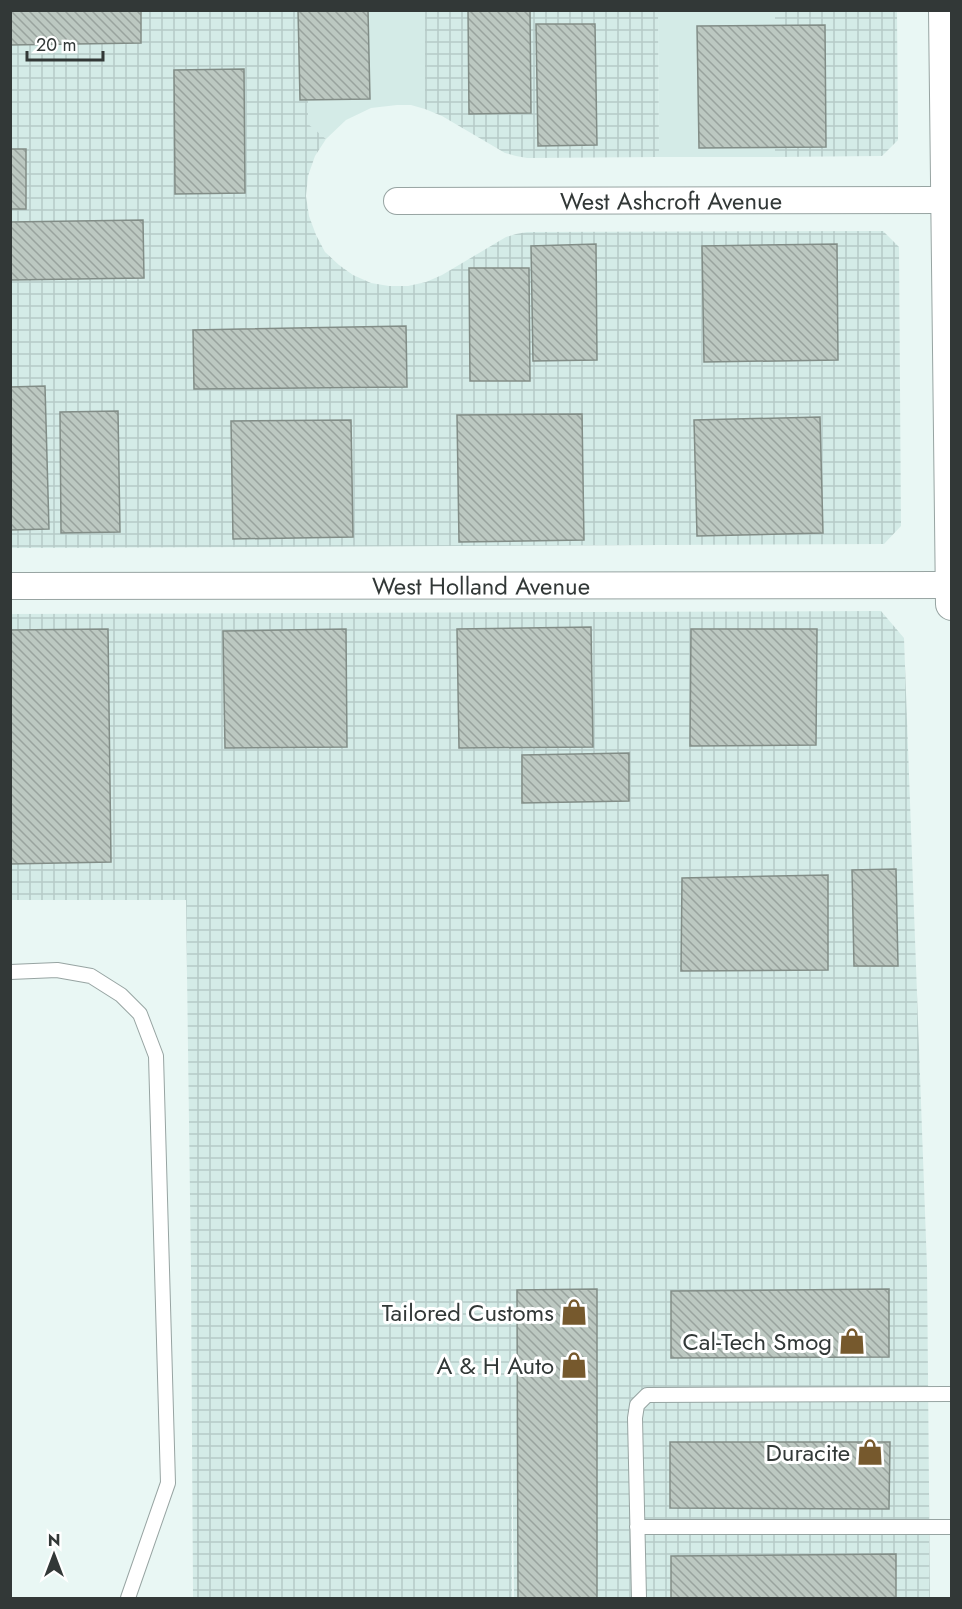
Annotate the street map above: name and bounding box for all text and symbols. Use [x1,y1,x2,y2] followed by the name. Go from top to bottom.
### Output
[27,24,104,62] scale bar
[36,32,76,58] text: 20 m
[560,183,782,218] street label: West Ashcroft Avenue
[372,568,590,603] street label: West Holland Avenue
[382,1295,554,1330] place label: Tailored Customs
[559,1297,589,1327] shop icon: Tailored Customs
[682,1324,832,1359] place label: Cal-Tech Smog
[837,1326,867,1356] shop icon: Cal-Tech Smog
[436,1348,554,1383] place label: A & H Auto
[559,1350,589,1380] shop icon: A & H Auto
[765,1435,850,1470] place label: Duracite
[855,1437,885,1467] shop icon: Duracite
[24,1525,84,1585] north arrow
[48,1529,60,1552] text: N

